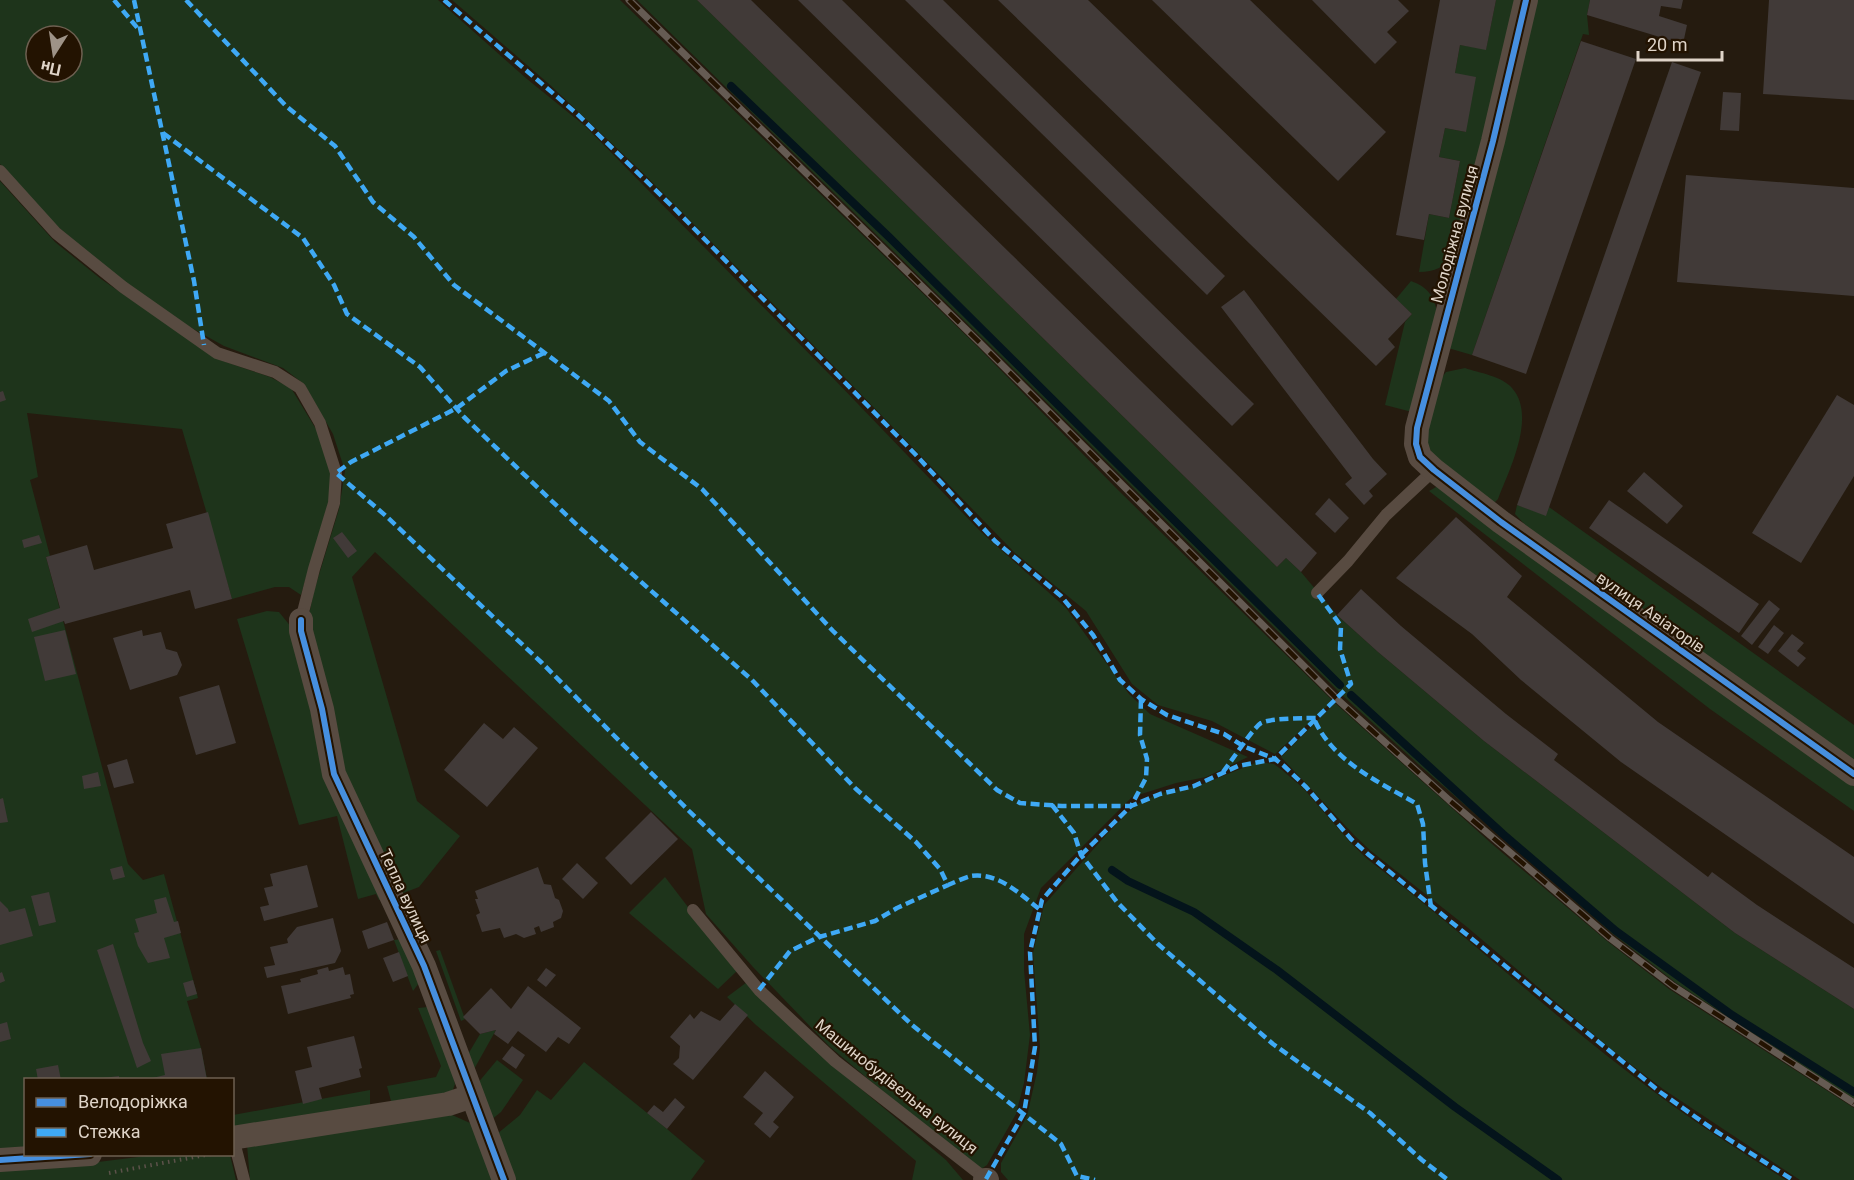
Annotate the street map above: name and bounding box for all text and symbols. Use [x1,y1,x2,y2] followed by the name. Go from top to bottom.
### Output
[24,24,84,84] north arrow
[1638,24,1722,62] scale bar
[1647,34,1687,55] text: 20 m
[39,57,63,80] text: Пн
[1427,163,1482,305] street label: Молодіжна вулиця
[1593,568,1708,657] street label: вулиця Авіаторів
[375,846,436,946] street label: Тепла вулиця
[812,1015,982,1158] street label: Машинобудівельна вулиця
[24,1078,234,1156] legend
[78,1091,188,1112] text: Велодоріжка
[78,1121,141,1142] text: Стежка

